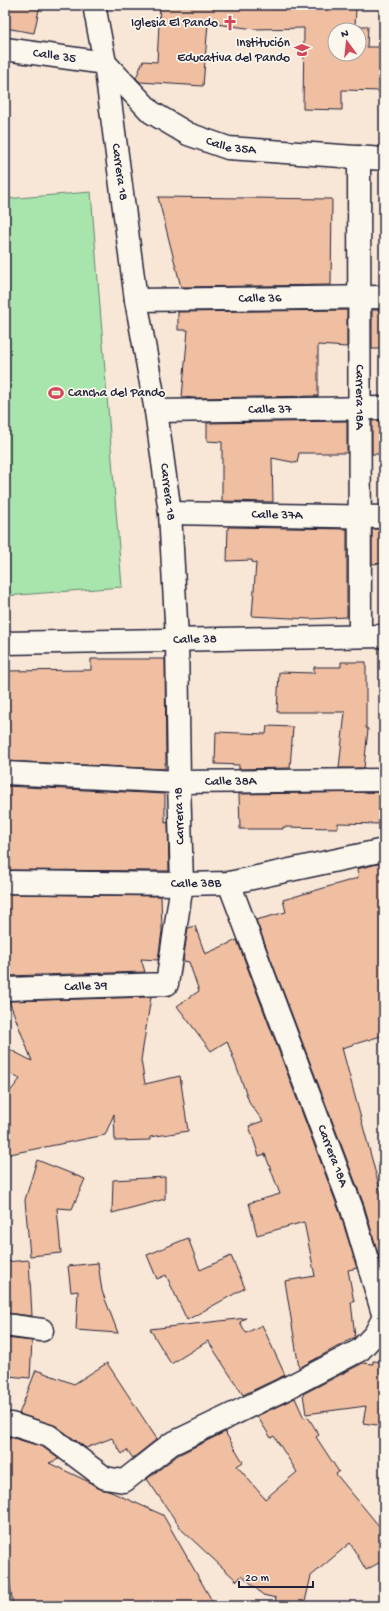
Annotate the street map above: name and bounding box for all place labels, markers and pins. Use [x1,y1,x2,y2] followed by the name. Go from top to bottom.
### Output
[221,14,239,32] church icon: Iglesia El Pando
[131,16,218,31] place label: Iglesia El Pando
[177,36,291,66] place label: Institución Educativa del Pando
[293,41,311,59] school or university icon: Institución Educativa del Pando
[47,384,65,402] sports icon: Cancha del Pando
[68,386,166,401] place label: Cancha del Pando

